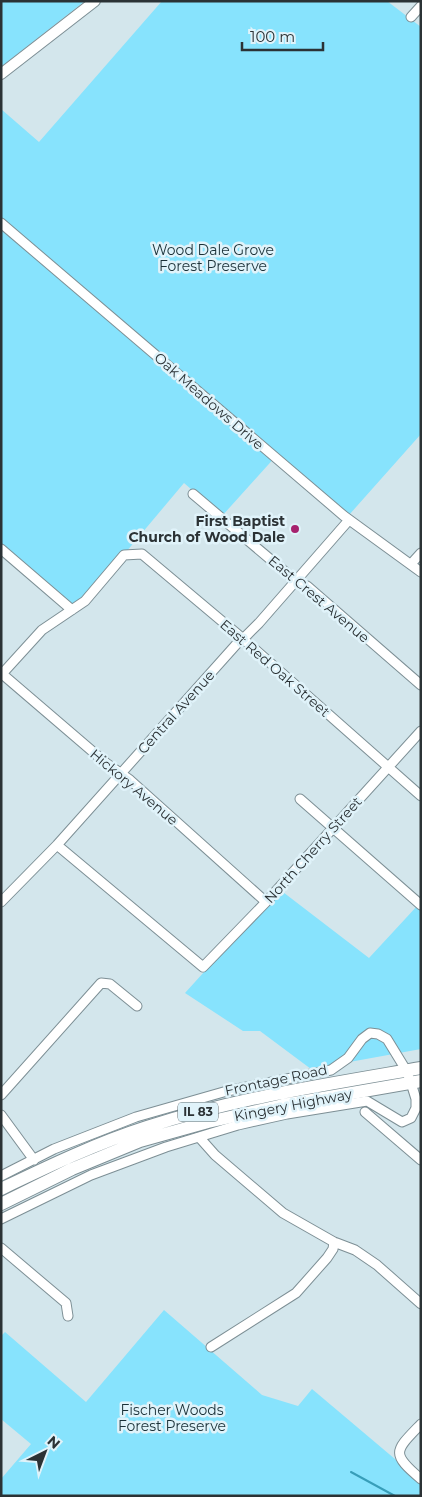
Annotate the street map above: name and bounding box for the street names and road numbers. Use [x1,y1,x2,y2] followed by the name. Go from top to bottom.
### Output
[151,348,267,454] street label: Oak Meadows Drive
[265,551,373,647] street label: East Crest Avenue
[216,615,334,721] street label: East Red Oak Street
[134,666,218,758] street label: Central Avenue
[86,745,182,829] street label: Hickory Avenue
[260,793,366,907] street label: North Cherry Street
[223,1060,329,1100] street label: Frontage Road
[233,1085,354,1125] street label: Kingery Highway
[178,1102,218,1122] road number: IL 83

